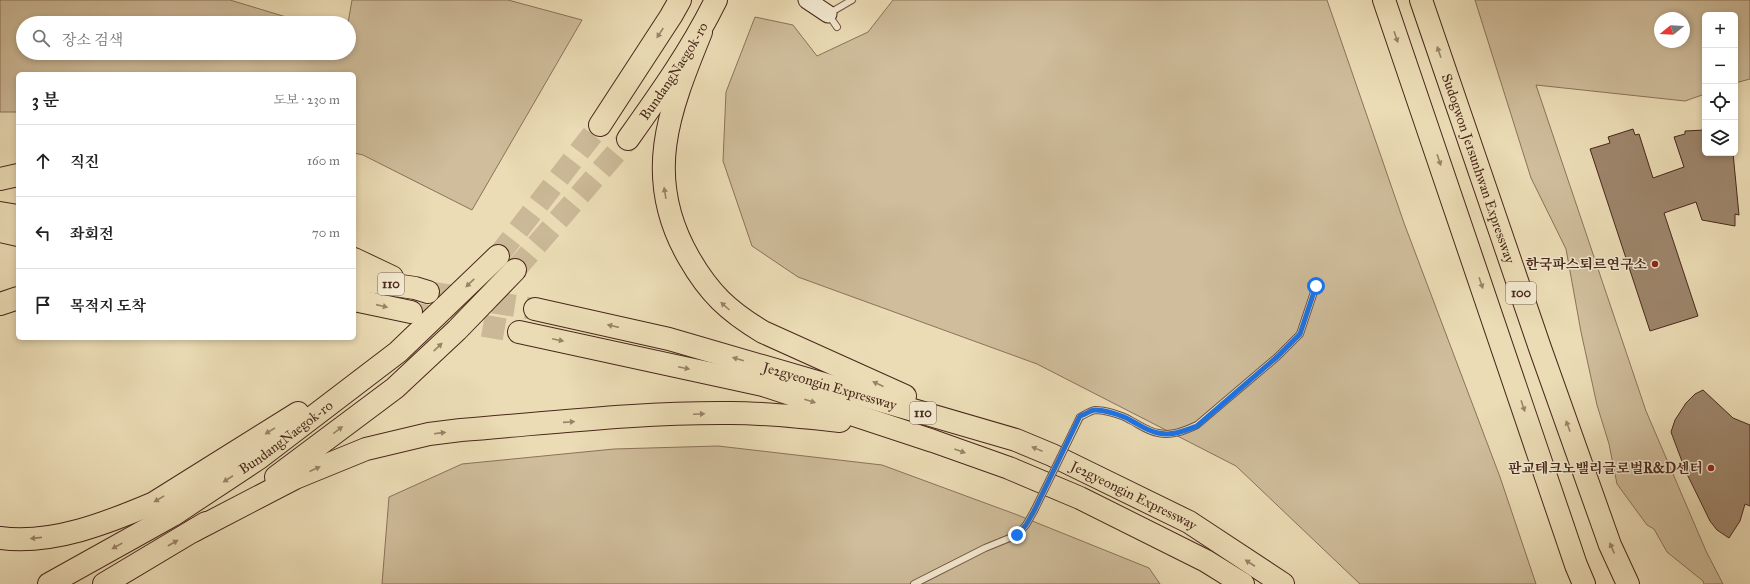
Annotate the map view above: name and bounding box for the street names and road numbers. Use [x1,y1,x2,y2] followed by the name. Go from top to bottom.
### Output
[636,19,711,123] street label: BundangNaegok-ro
[1438,71,1519,266] street label: Sudogwon Je1sunhwan Expressway
[378,273,404,295] road number: 110
[1506,282,1536,304] road number: 100
[759,358,899,414] street label: Je2gyeongin Expressway
[236,396,336,478] street label: BundangNaegok-ro
[910,402,936,424] road number: 110
[1066,456,1201,534] street label: Je2gyeongin Expressway

